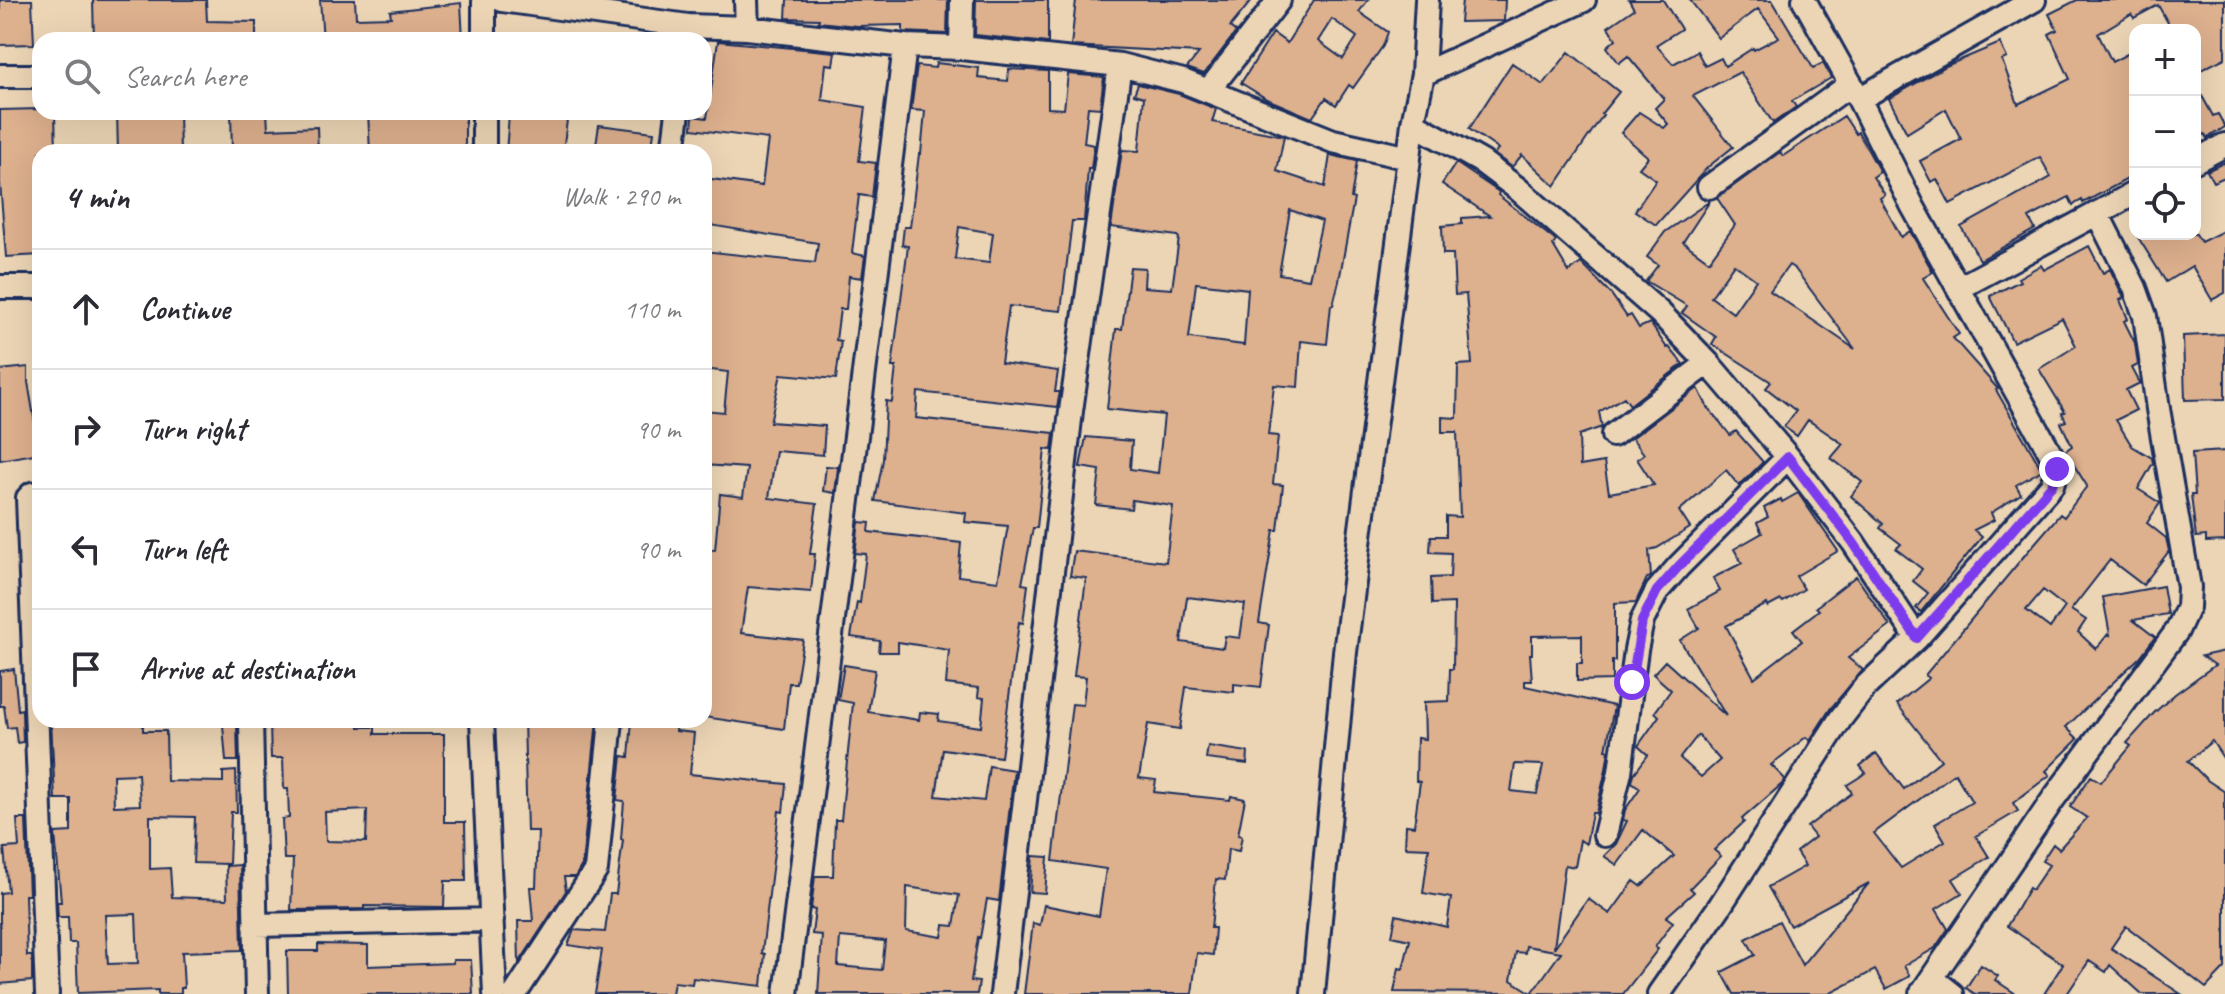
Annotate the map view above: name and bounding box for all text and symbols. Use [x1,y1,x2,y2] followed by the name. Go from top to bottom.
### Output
[2129,24,2201,240] map controls
[2129,24,2201,96] button: +
[32,32,712,120] search box
[60,54,104,98] icon: search
[124,57,246,95] text: Search here
[2129,96,2201,168] button: −
[2129,168,2201,240] button: locate
[64,175,129,218] text: 4 min
[563,180,680,213] text: Walk · 290 m
[64,287,108,331] icon: ahead
[140,290,230,328] text: Continue
[624,293,680,326] text: 110 m
[64,407,108,451] icon: right
[140,410,245,448] text: Turn right
[636,413,680,446] text: 90 m
[2039,451,2075,487] route end
[64,527,108,571] icon: left
[140,530,227,568] text: Turn left
[636,533,680,566] text: 90 m
[64,647,108,691] icon: arrive
[140,650,355,688] text: Arrive at destination
[1614,664,1650,700] route start

